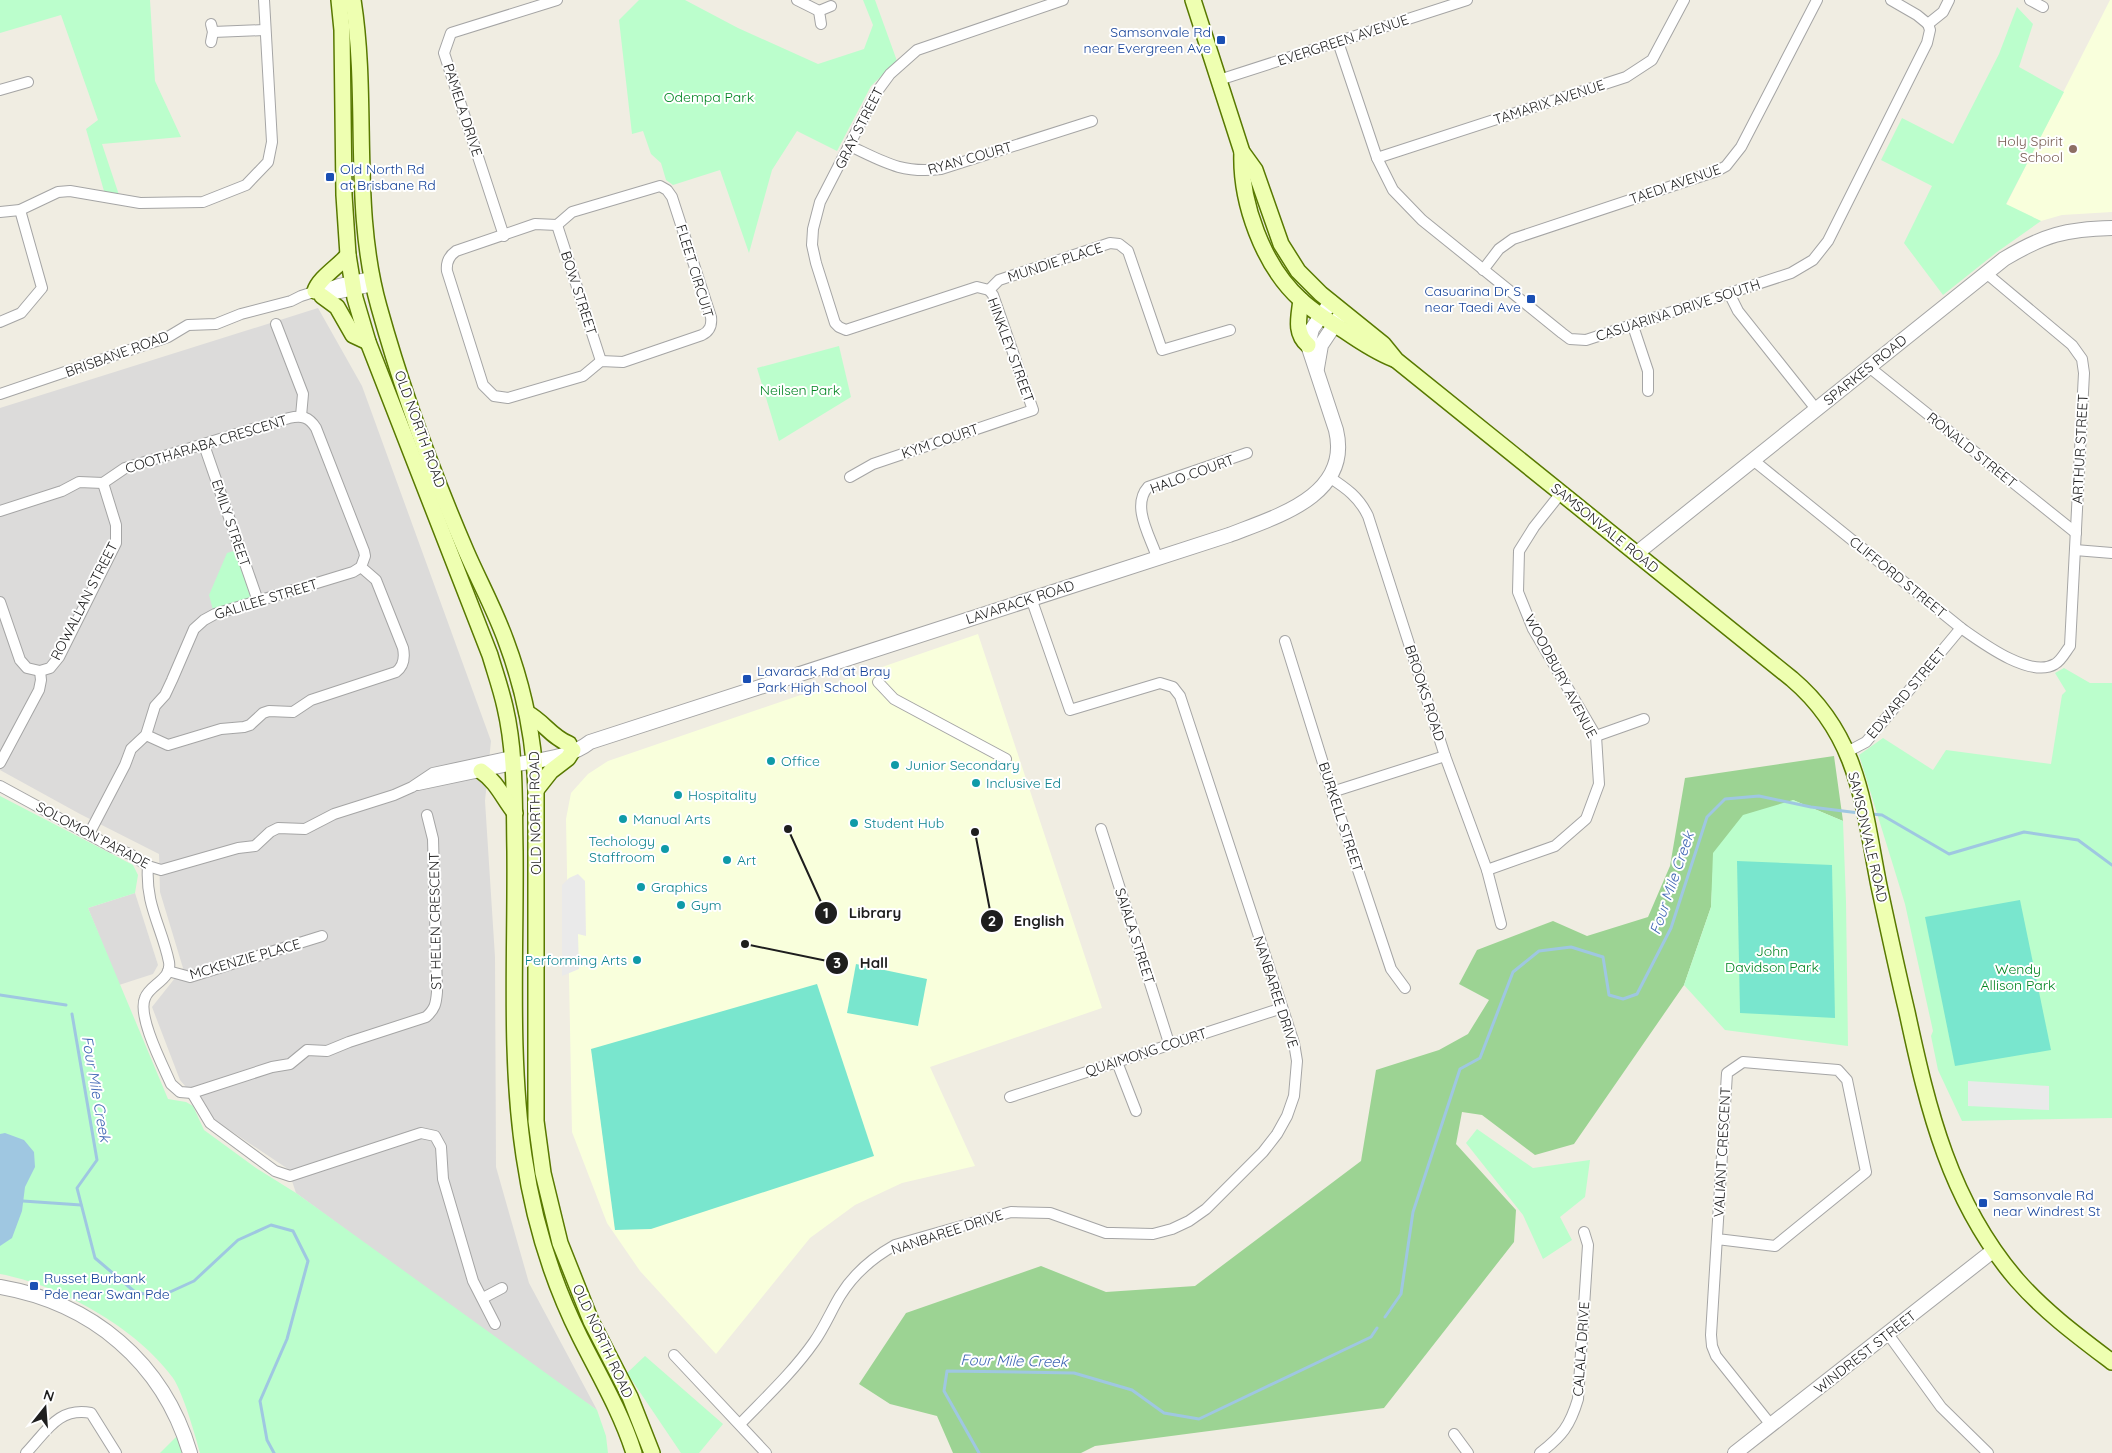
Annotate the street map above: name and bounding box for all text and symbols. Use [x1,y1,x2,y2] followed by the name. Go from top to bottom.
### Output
[1275,10,1411,70] street label: EVERGREEN AVENUE
[1084,23,1211,57] place label: Samsonvale Rd near Evergreen Ave
[1215,34,1227,46] marker: Samsonvale Rd near Evergreen Ave
[439,61,487,159] street label: PAMELA DRIVE
[1491,76,1607,128] street label: TAMARIX AVENUE
[831,84,887,172] street label: GRAY STREET
[664,88,754,106] park label: Odempa Park
[1997,132,2063,166] place label: Holy Spirit School
[926,137,1014,179] street label: RYAN COURT
[2067,143,2079,155] marker: Holy Spirit School
[340,160,436,194] place label: Old North Rd at Brisbane Rd
[1627,160,1723,208] street label: TAEDI AVENUE
[324,171,336,183] marker: Old North Rd at Brisbane Rd
[672,222,718,320] street label: FLEET CIRCUIT
[1005,238,1105,286] street label: MUNDIE PLACE
[557,249,601,337] street label: BOW STREET
[1593,275,1763,345] street label: CASUARINA DRIVE SOUTH
[1424,282,1521,316] place label: Casuarina Dr S near Taedi Ave
[1525,293,1537,305] marker: Casuarina Dr S near Taedi Ave
[984,295,1038,405] street label: HINKLEY STREET
[63,327,171,381] street label: BRISBANE ROAD
[1820,331,1910,409] street label: SPARKES ROAD
[390,368,450,490] street label: OLD NORTH ROAD
[760,381,840,399] park label: Neilsen Park
[2068,394,2092,504] street label: ARTHUR STREET
[1923,408,2021,492] street label: RONALD STREET
[123,411,289,477] street label: COOTHARABA CRESCENT
[899,419,981,463] street label: KYM COURT
[1147,450,1237,498] street label: HALO COURT
[208,477,254,569] street label: EMILY STREET
[1547,479,1663,577] street label: SAMSONVALE ROAD
[1846,532,1950,622] street label: CLIFFORD STREET
[46,539,122,663] street label: ROWALLAN STREET
[212,575,320,623] street label: GALILEE STREET
[964,576,1076,628] street label: LAVARACK ROAD
[1521,611,1601,741] street label: WOODBURY AVENUE
[1401,643,1449,743] street label: BROOKS ROAD
[1863,644,1949,742] street label: EDWARD STREET
[757,662,890,696] place label: Lavarack Rd at Bray Park High School
[741,673,753,685] marker: Lavarack Rd at Bray Park High School
[525,751,545,875] street label: OLD NORTH ROAD
[781,752,820,770] place label: Office
[765,755,777,767] marker: Office
[905,756,1020,774] place label: Junior Secondary
[889,759,901,771] marker: Junior Secondary
[1315,760,1367,874] street label: BURKELL STREET
[1844,770,1892,904] street label: SAMSONVALE ROAD
[986,774,1061,792] place label: Inclusive Ed
[970,777,982,789] marker: Inclusive Ed
[688,786,757,804] place label: Hospitality
[672,789,684,801] marker: Hospitality
[33,797,153,873] street label: SOLOMON PARADE
[633,810,711,828] place label: Manual Arts
[617,813,629,825] marker: Manual Arts
[864,814,944,832] place label: Student Hub
[848,817,860,829] marker: Student Hub
[1645,827,1699,937] water label: Four Mile Creek
[588,832,655,866] place label: Techology Staffroom
[659,843,671,855] marker: Techology Staffroom
[737,851,756,869] place label: Art
[425,852,445,990] street label: ST HELEN CRESCENT
[721,854,733,866] marker: Art
[651,878,708,896] place label: Graphics
[635,881,647,893] marker: Graphics
[1111,886,1159,986] street label: SAIALA STREET
[691,896,721,914] place label: Gym
[813,898,911,928] callout: Library
[675,899,687,911] marker: Gym
[823,903,829,922] text: 1
[849,903,901,922] text: Library
[979,906,1075,936] callout: English
[988,911,996,930] text: 2
[1014,911,1064,930] text: English
[1249,934,1303,1050] street label: NANBAREE DRIVE
[187,935,303,983] street label: MCKENZIE PLACE
[1725,942,1819,976] park label: John Davidson Park
[825,948,898,978] callout: Hall
[525,951,627,969] place label: Performing Arts
[833,953,841,972] text: 3
[860,953,888,972] text: Hall
[631,954,643,966] marker: Performing Arts
[1980,960,2056,994] park label: Wendy Allison Park
[1083,1024,1209,1080] street label: QUAIMONG COURT
[78,1034,116,1145] water label: Four Mile Creek
[1710,1086,1734,1218] street label: VALIANT CRESCENT
[1993,1186,2101,1220] place label: Samsonvale Rd near Windrest St
[1977,1197,1989,1209] marker: Samsonvale Rd near Windrest St
[889,1205,1005,1259] street label: NANBAREE DRIVE
[44,1269,170,1303] place label: Russet Burbank Pde near Swan Pde
[28,1280,40,1292] marker: Russet Burbank Pde near Swan Pde
[569,1281,637,1401] street label: OLD NORTH ROAD
[1569,1301,1593,1397] street label: CALALA DRIVE
[1810,1306,1920,1398] street label: WINDREST STREET
[960,1350,1070,1371] water label: Four Mile Creek
[20,1383,70,1433] north arrow
[41,1385,56,1406] text: N

